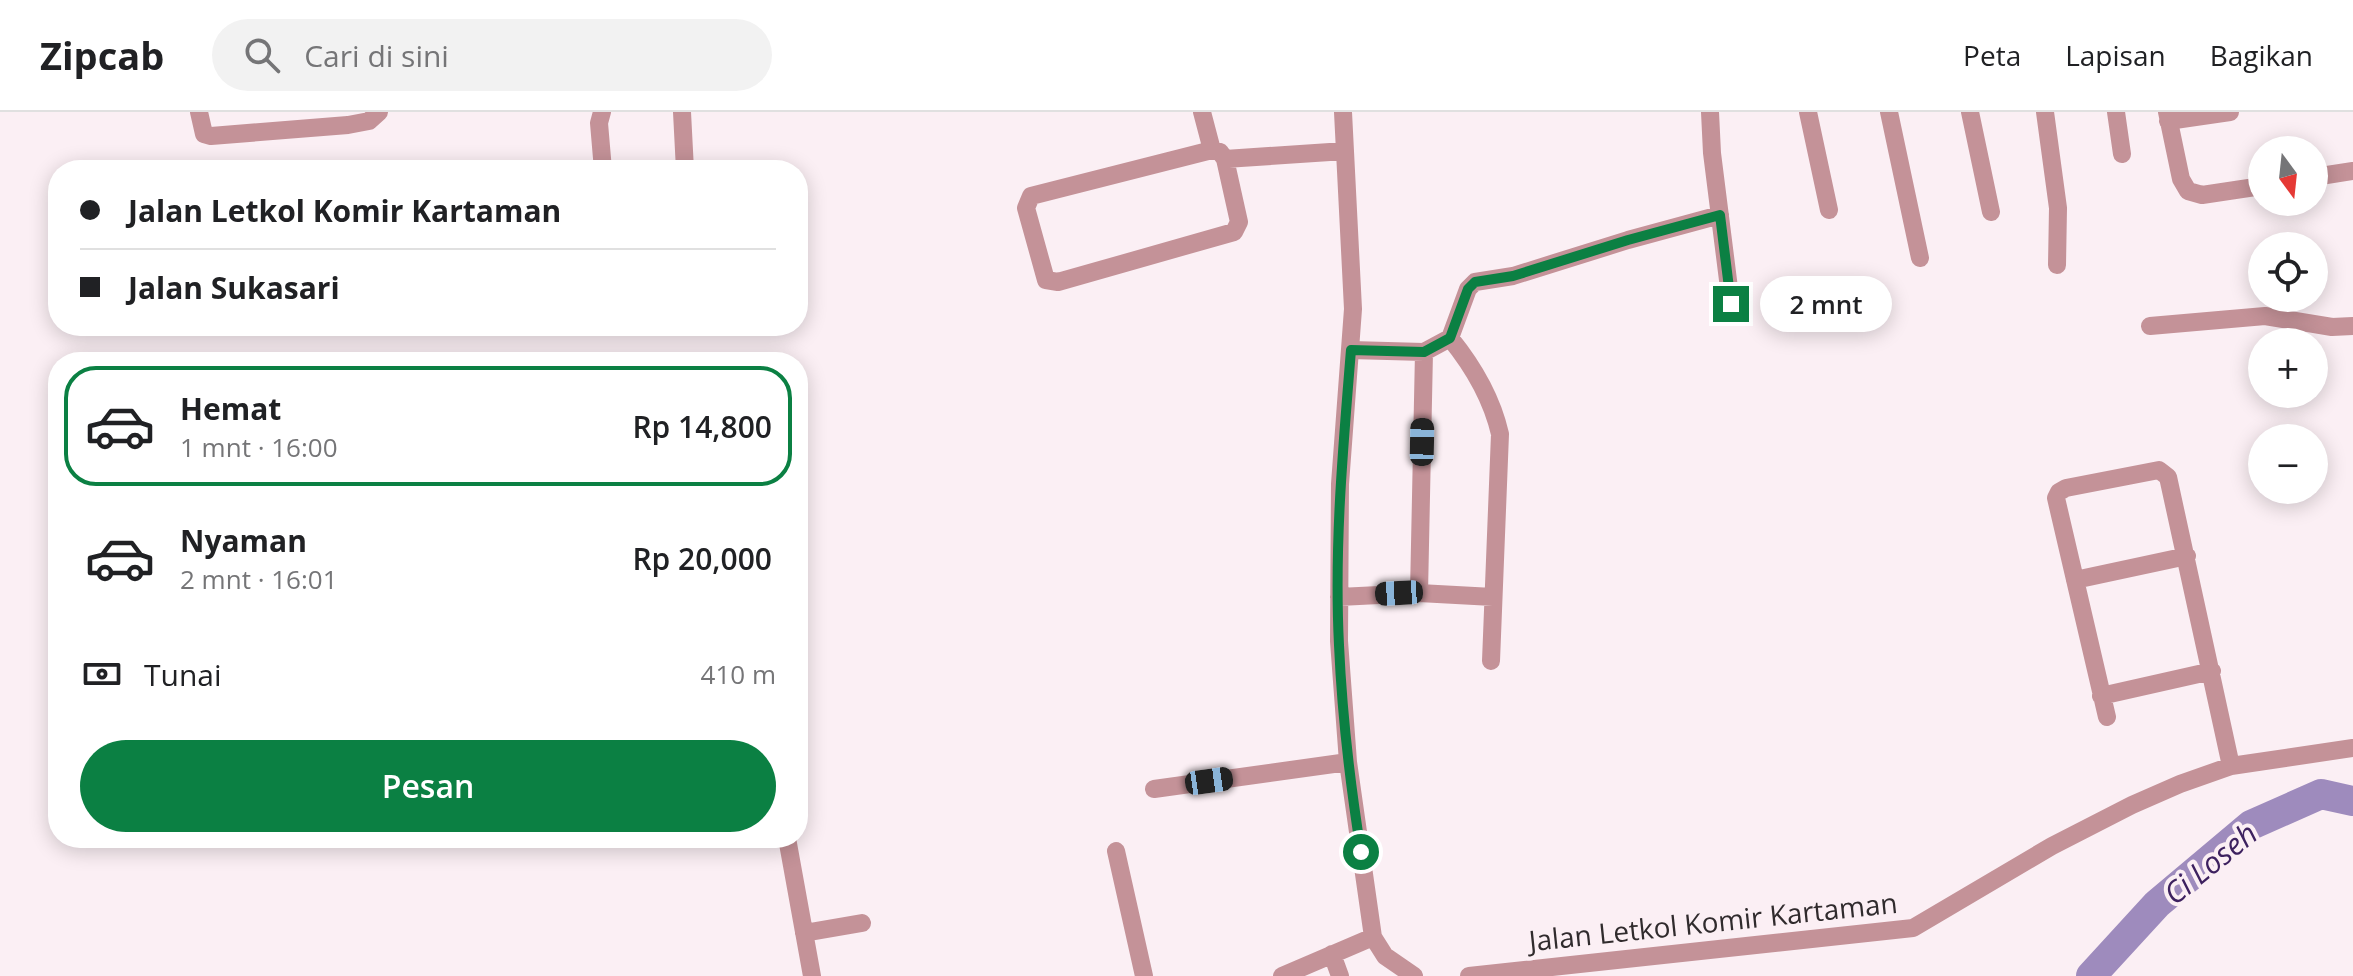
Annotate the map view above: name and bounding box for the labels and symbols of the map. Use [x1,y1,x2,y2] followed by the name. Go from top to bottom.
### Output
[2248,136,2328,216] north arrow
[1759,276,1891,332] callout: 2 mnt
[1713,286,1749,322] route end
[1410,418,1434,466] car
[1374,580,1424,606] car
[1184,766,1234,796] car
[2155,813,2265,913] water label: Ci Loseh
[1343,834,1379,870] route start
[1524,883,1899,960] street label: Jalan Letkol Komir Kartaman

